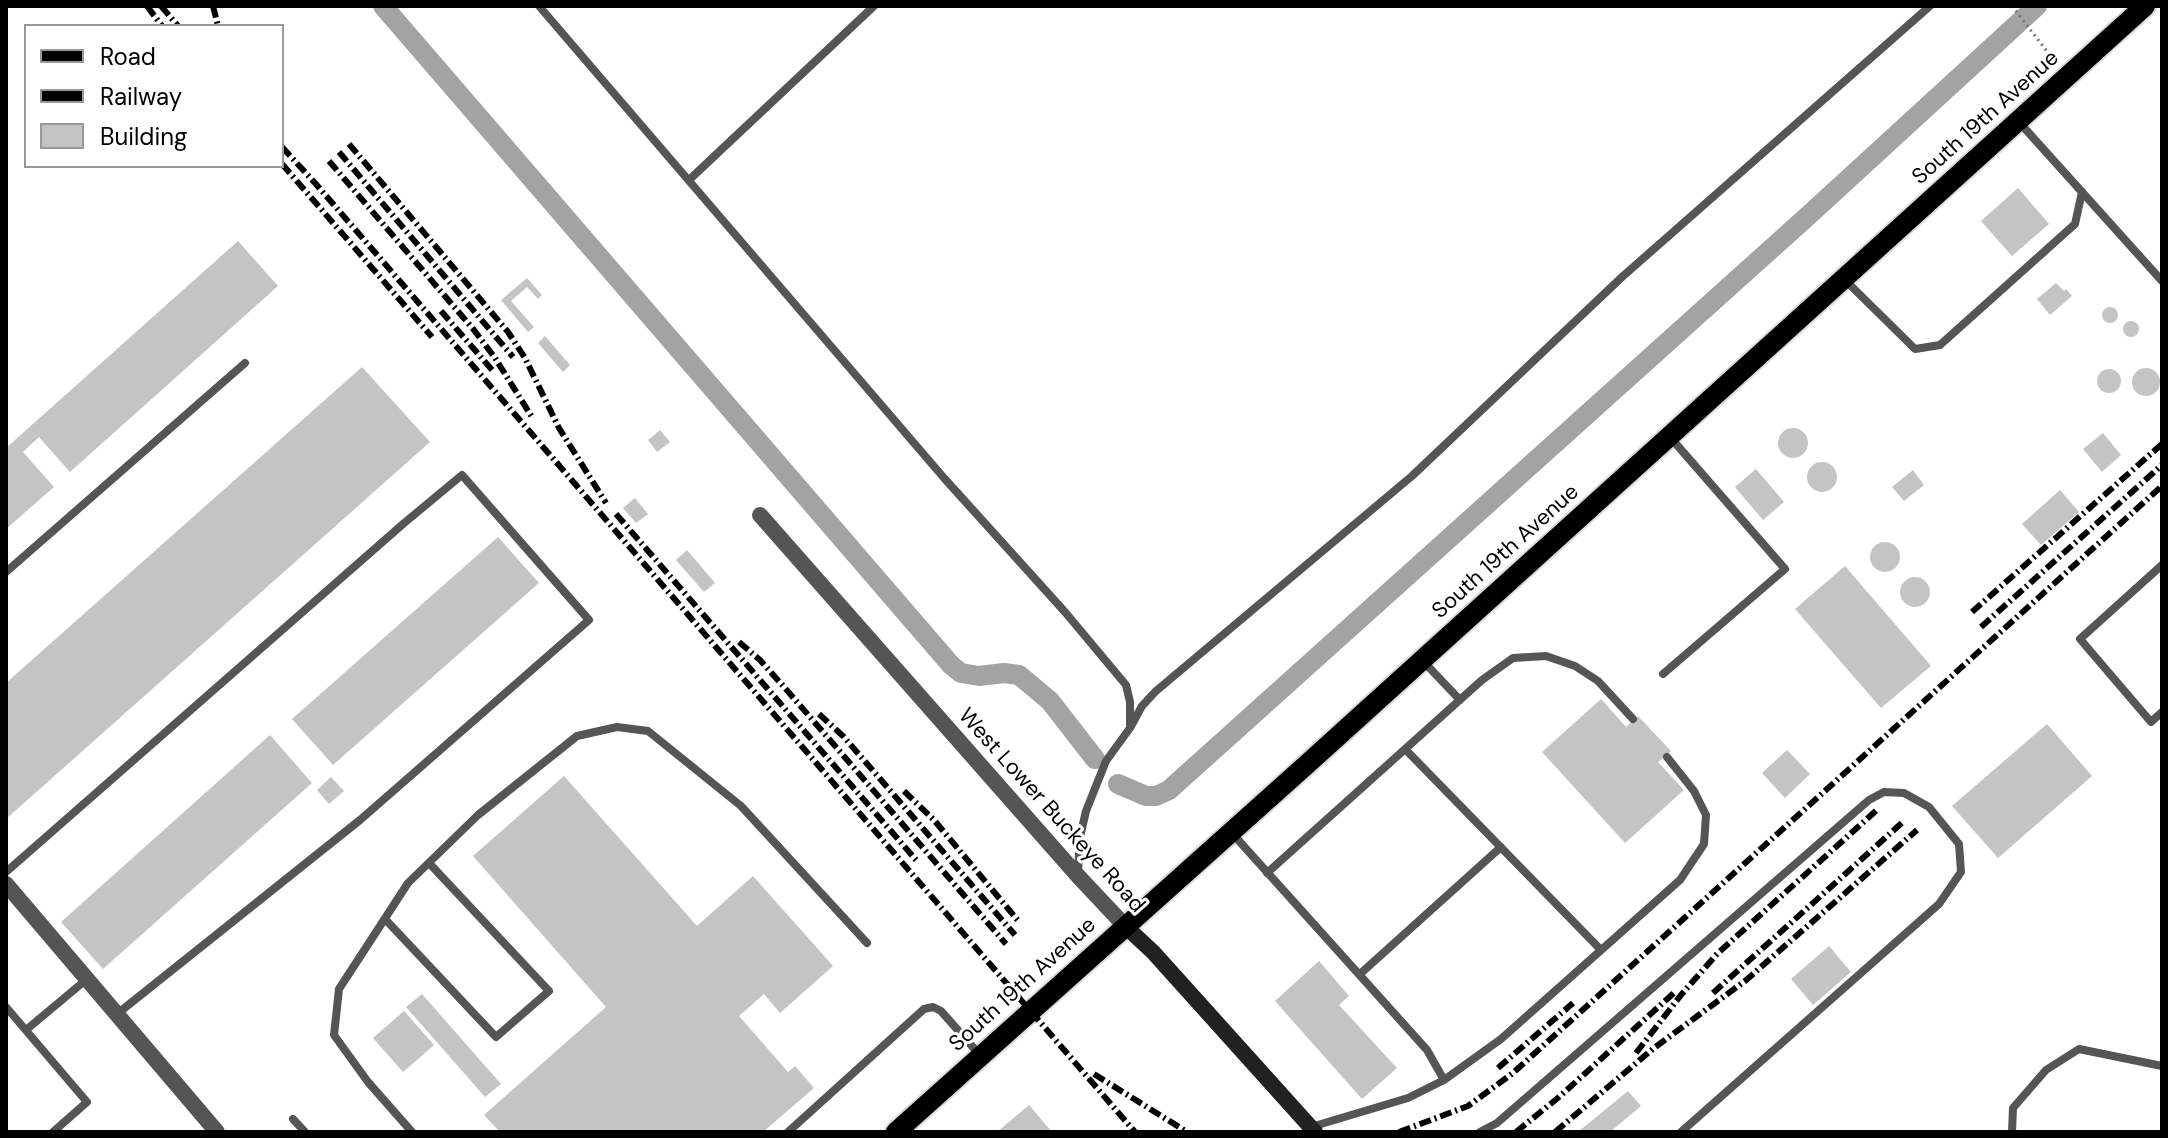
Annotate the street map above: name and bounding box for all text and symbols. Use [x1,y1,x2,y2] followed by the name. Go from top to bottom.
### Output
[24,24,284,168] legend
[100,41,156,72] text: Road
[1907,45,2065,191] street label: South 19th Avenue
[100,81,182,112] text: Railway
[100,121,187,152] text: Building
[1427,479,1585,625] street label: South 19th Avenue
[952,703,1150,919] street label: West Lower Buckeye Road
[944,912,1102,1058] street label: South 19th Avenue

